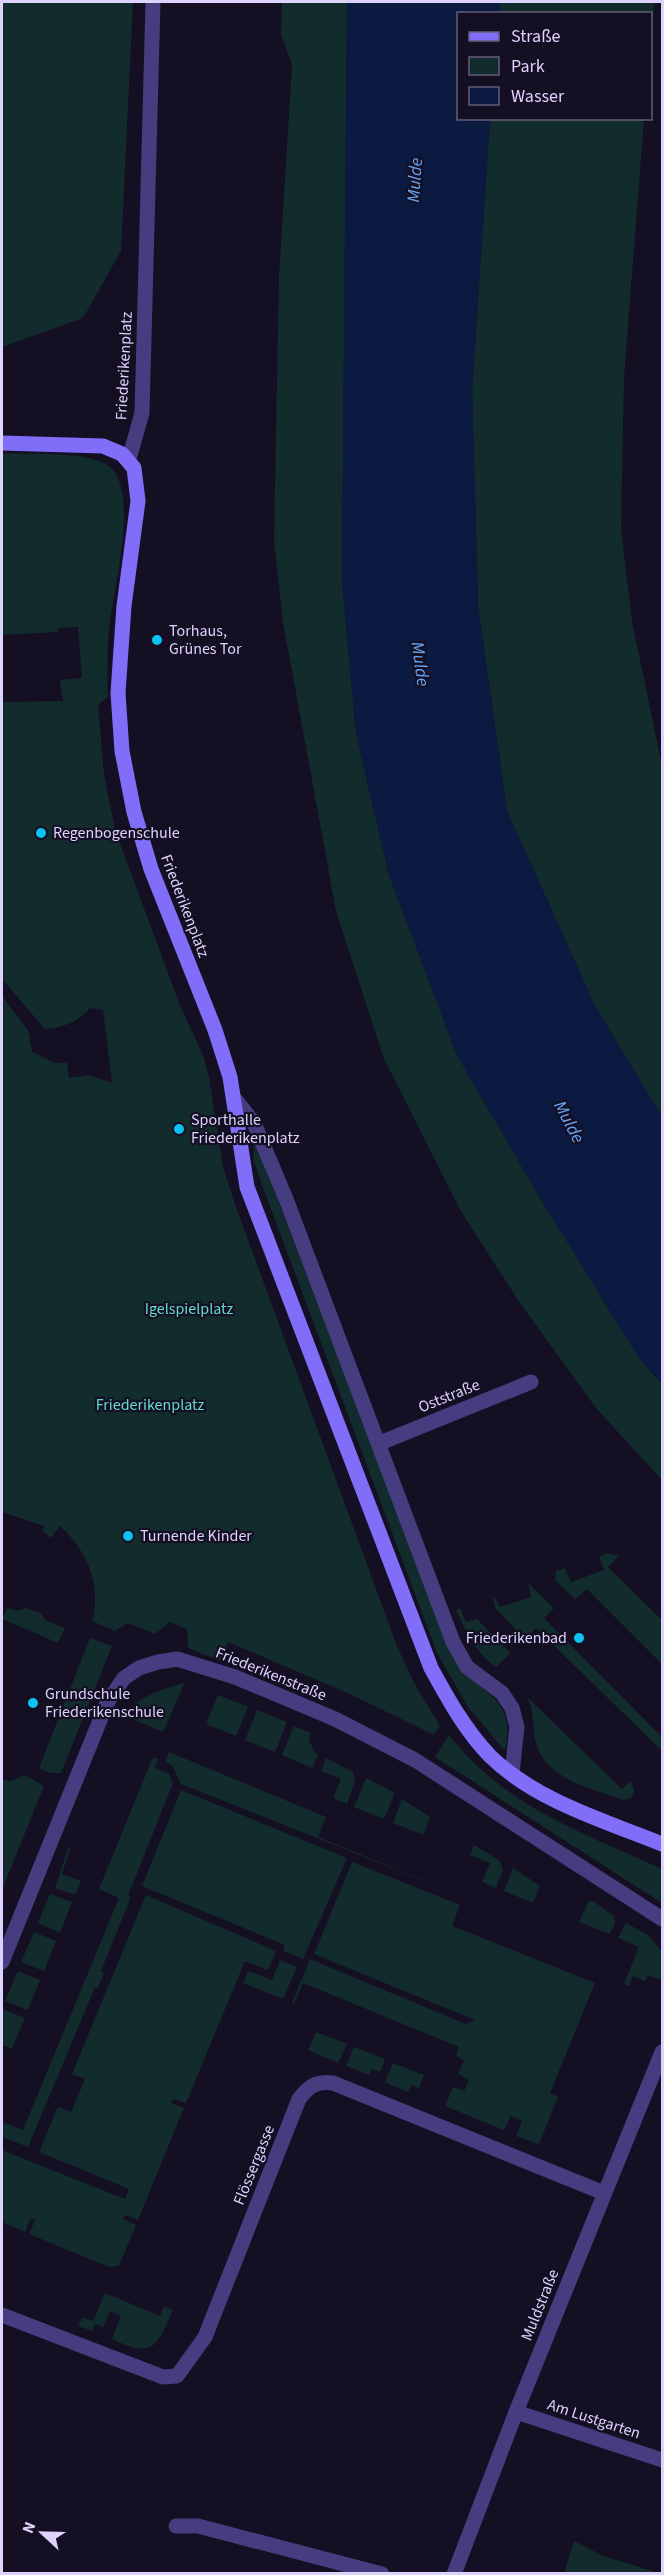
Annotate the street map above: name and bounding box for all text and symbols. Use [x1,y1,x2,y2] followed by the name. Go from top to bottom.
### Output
[457,12,652,120] legend
[511,24,561,49] text: Straße
[511,54,545,79] text: Park
[511,84,565,109] text: Wasser
[401,156,429,203] water label: Mulde
[110,311,138,421] street label: Friederikenplatz
[169,620,242,660] place label: Torhaus, Grünes Tor
[150,633,164,647] marker: Torhaus, Grünes Tor
[405,640,436,688] water label: Mulde
[53,822,180,844] place label: Regenbogenschule
[34,826,48,840] marker: Regenbogenschule
[155,851,215,961] street label: Friederikenplatz
[547,1096,591,1148] water label: Mulde
[191,1109,300,1149] place label: Sporthalle Friederikenplatz
[172,1122,186,1136] marker: Sporthalle Friederikenplatz
[145,1298,234,1320] park label: Igelspielplatz
[415,1374,483,1418] street label: Oststraße
[96,1394,205,1416] park label: Friederikenplatz
[140,1525,252,1547] place label: Turnende Kinder
[121,1529,135,1543] marker: Turnende Kinder
[466,1627,567,1649] place label: Friederikenbad
[572,1631,586,1645] marker: Friederikenbad
[212,1642,330,1706] street label: Friederikenstraße
[45,1683,164,1723] place label: Grundschule Friederikenschule
[26,1696,40,1710] marker: Grundschule Friederikenschule
[228,2122,280,2208] street label: Flössergasse
[516,2266,564,2344] street label: Muldstraße
[545,2394,643,2444] street label: Am Lustgarten
[12,2503,72,2563] north arrow
[17,2519,41,2537] text: N

